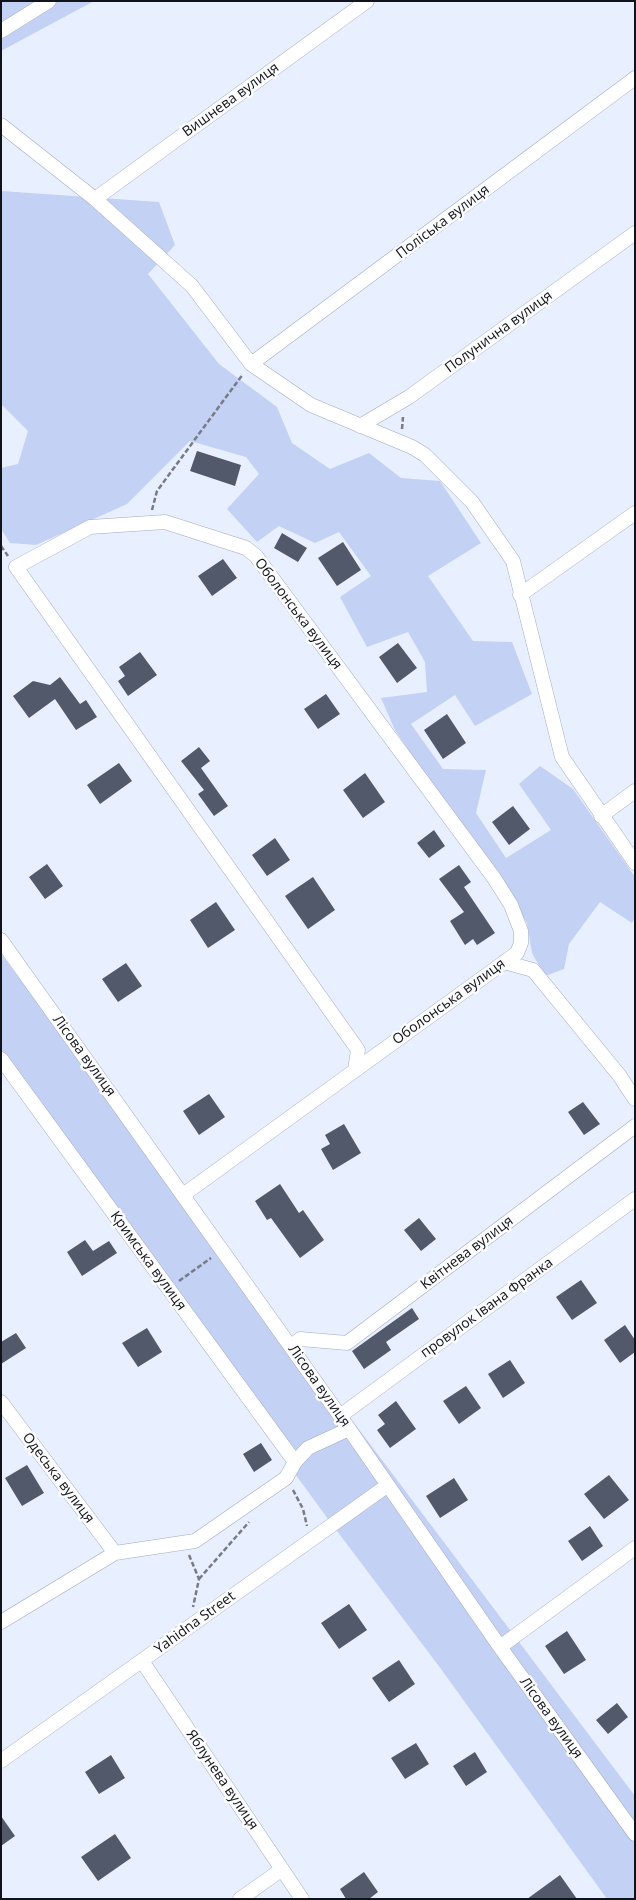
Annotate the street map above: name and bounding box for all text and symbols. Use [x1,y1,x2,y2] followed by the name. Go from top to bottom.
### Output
[180,59,282,141] street label: Вишнева вулиця
[393,182,493,262] street label: Поліська вулиця
[442,287,556,377] street label: Полунична вулиця
[251,555,345,673] street label: Оболонська вулиця
[389,956,509,1048] street label: Оболонська вулиця
[49,1012,119,1100] street label: Лісова вулиця
[106,1208,190,1314] street label: Кримська вулиця
[417,1213,517,1293] street label: Квітнева вулиця
[418,1254,556,1362] street label: провулок Івана Франка
[284,1342,354,1430] street label: Лісова вулиця
[19,1429,97,1527] street label: Одеська вулиця
[151,1588,239,1658] street label: Yahidna Street
[516,1674,586,1762] street label: Лісова вулиця
[182,1727,262,1833] street label: Яблунева вулиця

